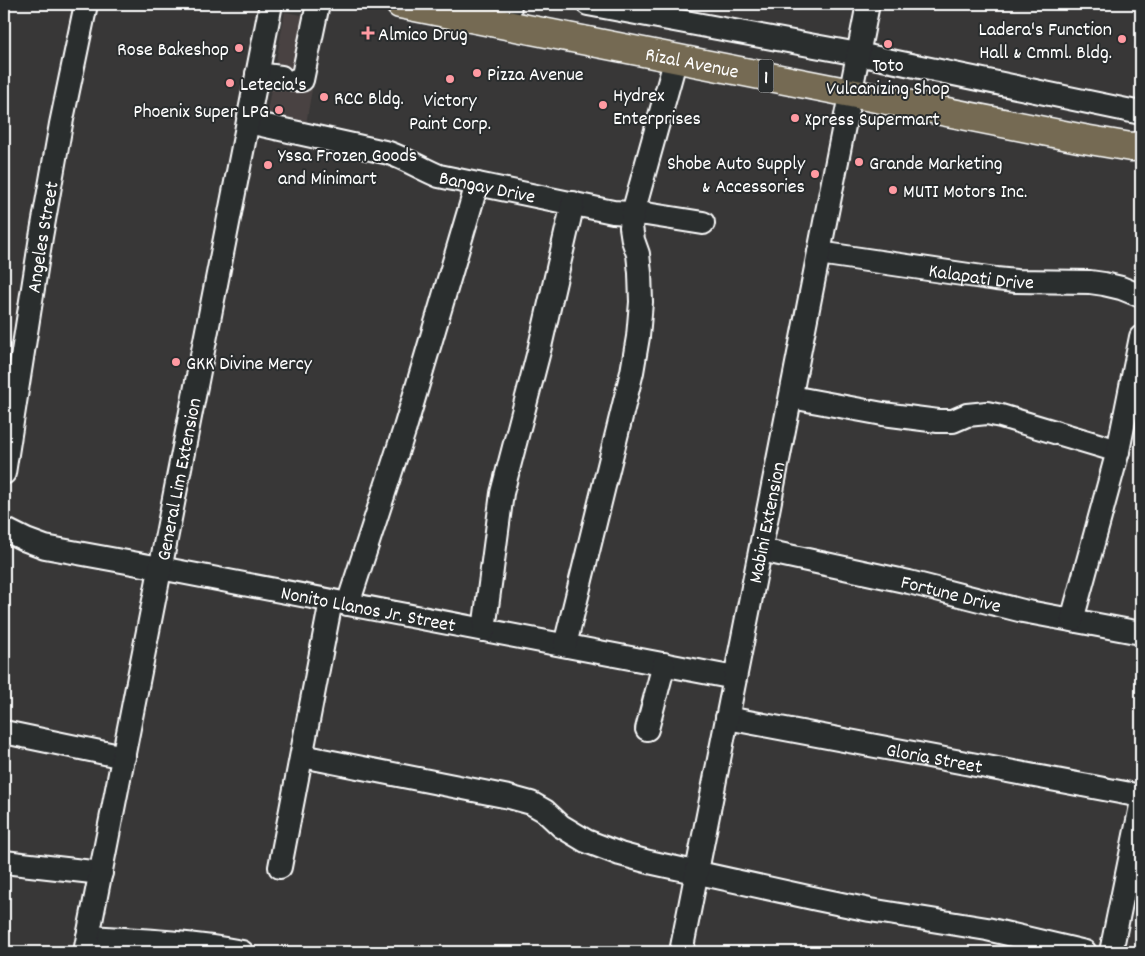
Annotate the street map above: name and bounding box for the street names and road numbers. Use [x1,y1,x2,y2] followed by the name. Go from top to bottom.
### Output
[643,42,741,88] street label: Rizal Avenue
[758,59,774,92] road number: 1
[436,165,538,213] street label: Bangay Drive
[21,179,68,295] street label: Angeles Street
[927,258,1034,298] street label: Kalapati Drive
[151,396,210,564] street label: General Lim Extension
[743,460,794,586] street label: Mabini Extension
[898,570,1004,622] street label: Fortune Drive
[278,580,458,641] street label: Nonito Llanos Jr. Street
[883,737,984,783] street label: Gloria Street

